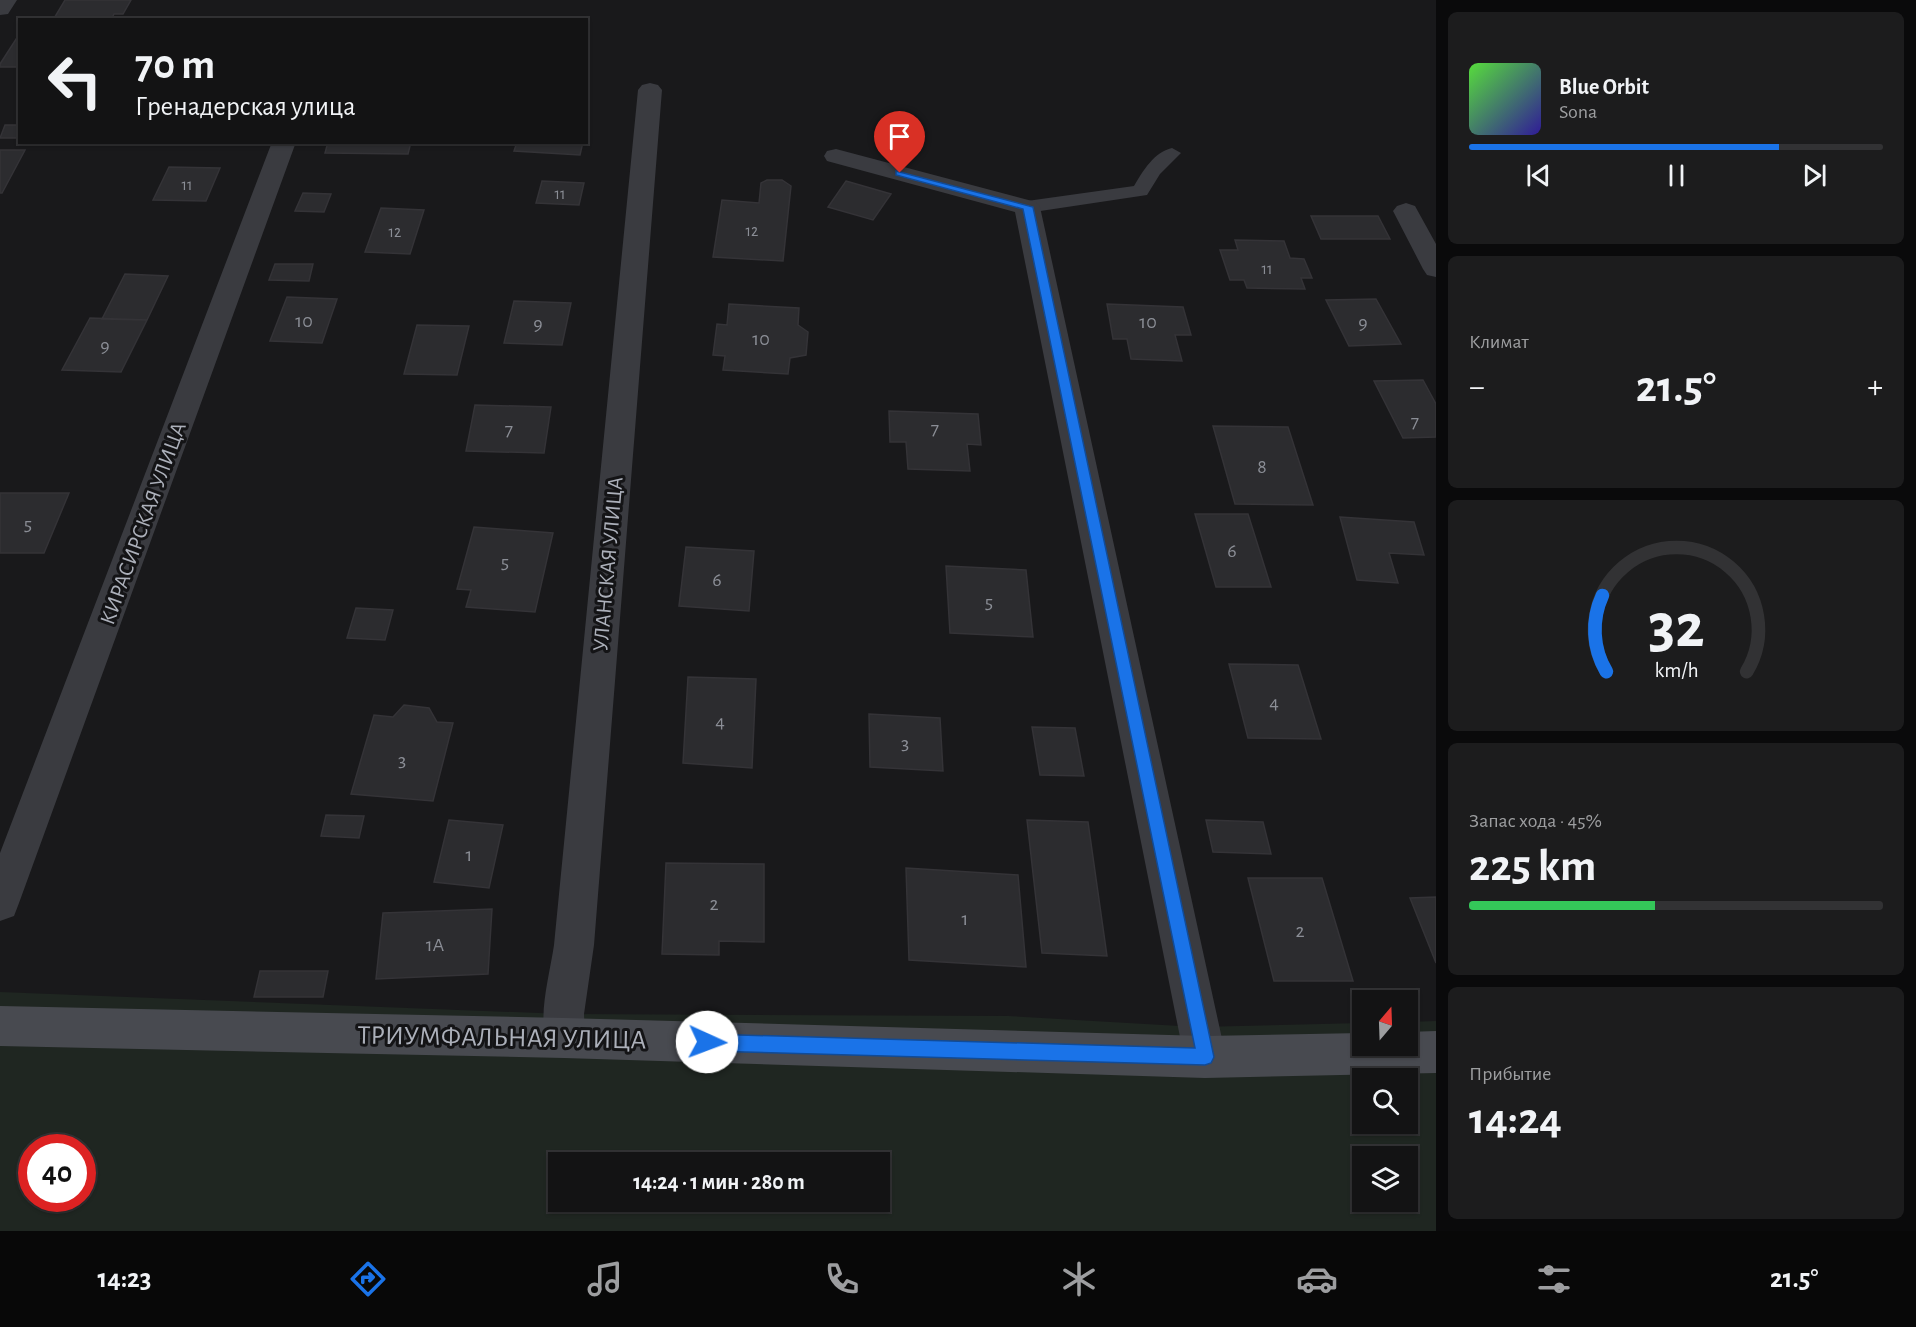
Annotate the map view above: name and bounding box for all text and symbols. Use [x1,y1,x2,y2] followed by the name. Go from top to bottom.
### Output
[36,42,114,120] icon: left
[135,44,215,86] text: 70 m
[1559,76,1649,98] text: Blue Orbit
[135,93,356,120] text: Гренадерская улица
[1559,102,1597,122] text: Sona
[874,111,925,173] pin
[883,120,916,153] icon: arrive
[1522,159,1555,192] icon: previous
[1660,159,1693,192] icon: pause
[1798,159,1831,192] icon: next
[181,177,193,193] house number: 11
[554,186,566,202] house number: 11
[746,223,758,239] house number: 12
[389,224,401,240] house number: 12
[1261,261,1273,277] house number: 11
[295,311,313,331] house number: 10
[1139,312,1157,332] house number: 10
[1358,313,1368,333] house number: 9
[533,314,543,334] house number: 9
[752,329,770,349] house number: 10
[1469,332,1529,352] text: Климат
[100,336,110,356] house number: 9
[1636,365,1716,410] text: 21.5°
[1469,371,1485,404] text: −
[1867,371,1883,404] text: +
[1411,412,1419,432] house number: 7
[96,419,190,628] street label: КИРАСИРСКАЯ УЛИЦА
[931,419,939,439] house number: 7
[505,420,513,440] house number: 7
[1257,457,1267,477] house number: 8
[589,476,627,652] street label: УЛАНСКАЯ УЛИЦА
[24,514,32,534] house number: 5
[1227,541,1237,561] house number: 6
[501,552,509,572] house number: 5
[712,570,722,590] house number: 6
[985,592,993,612] house number: 5
[1648,597,1704,659] text: 32
[1654,661,1698,682] text: km/h
[1269,693,1279,713] house number: 4
[715,712,725,732] house number: 4
[901,733,909,753] house number: 3
[398,750,406,770] house number: 3
[1469,811,1602,831] text: Запас хода · 45%
[1469,844,1596,889] text: 225 km
[466,845,472,865] house number: 1
[709,894,719,914] house number: 2
[962,909,968,929] house number: 1
[1295,921,1305,941] house number: 2
[426,935,445,955] house number: 1А
[1352,990,1418,1056] north arrow
[1352,990,1418,1212] map controls
[675,1010,739,1074] position arrow
[357,1021,647,1054] street label: ТРИУМФАЛЬНАЯ УЛИЦА
[1469,1064,1551,1084] text: Прибытие
[1352,1068,1418,1134] button: search
[1469,1097,1562,1142] text: 14:24
[18,1134,96,1212] speed limit sign: 40
[1352,1146,1418,1212] button: layers
[633,1171,805,1193] text: 14:24 · 1 мин · 280 m
[347,1258,389,1300] icon: directions
[584,1258,626,1300] icon: music
[821,1258,863,1300] icon: phone
[1058,1258,1100,1300] icon: climate
[1296,1258,1338,1300] icon: car
[1533,1258,1575,1300] icon: filters
[98,1265,151,1292] text: 14:23
[1770,1265,1818,1292] text: 21.5°

